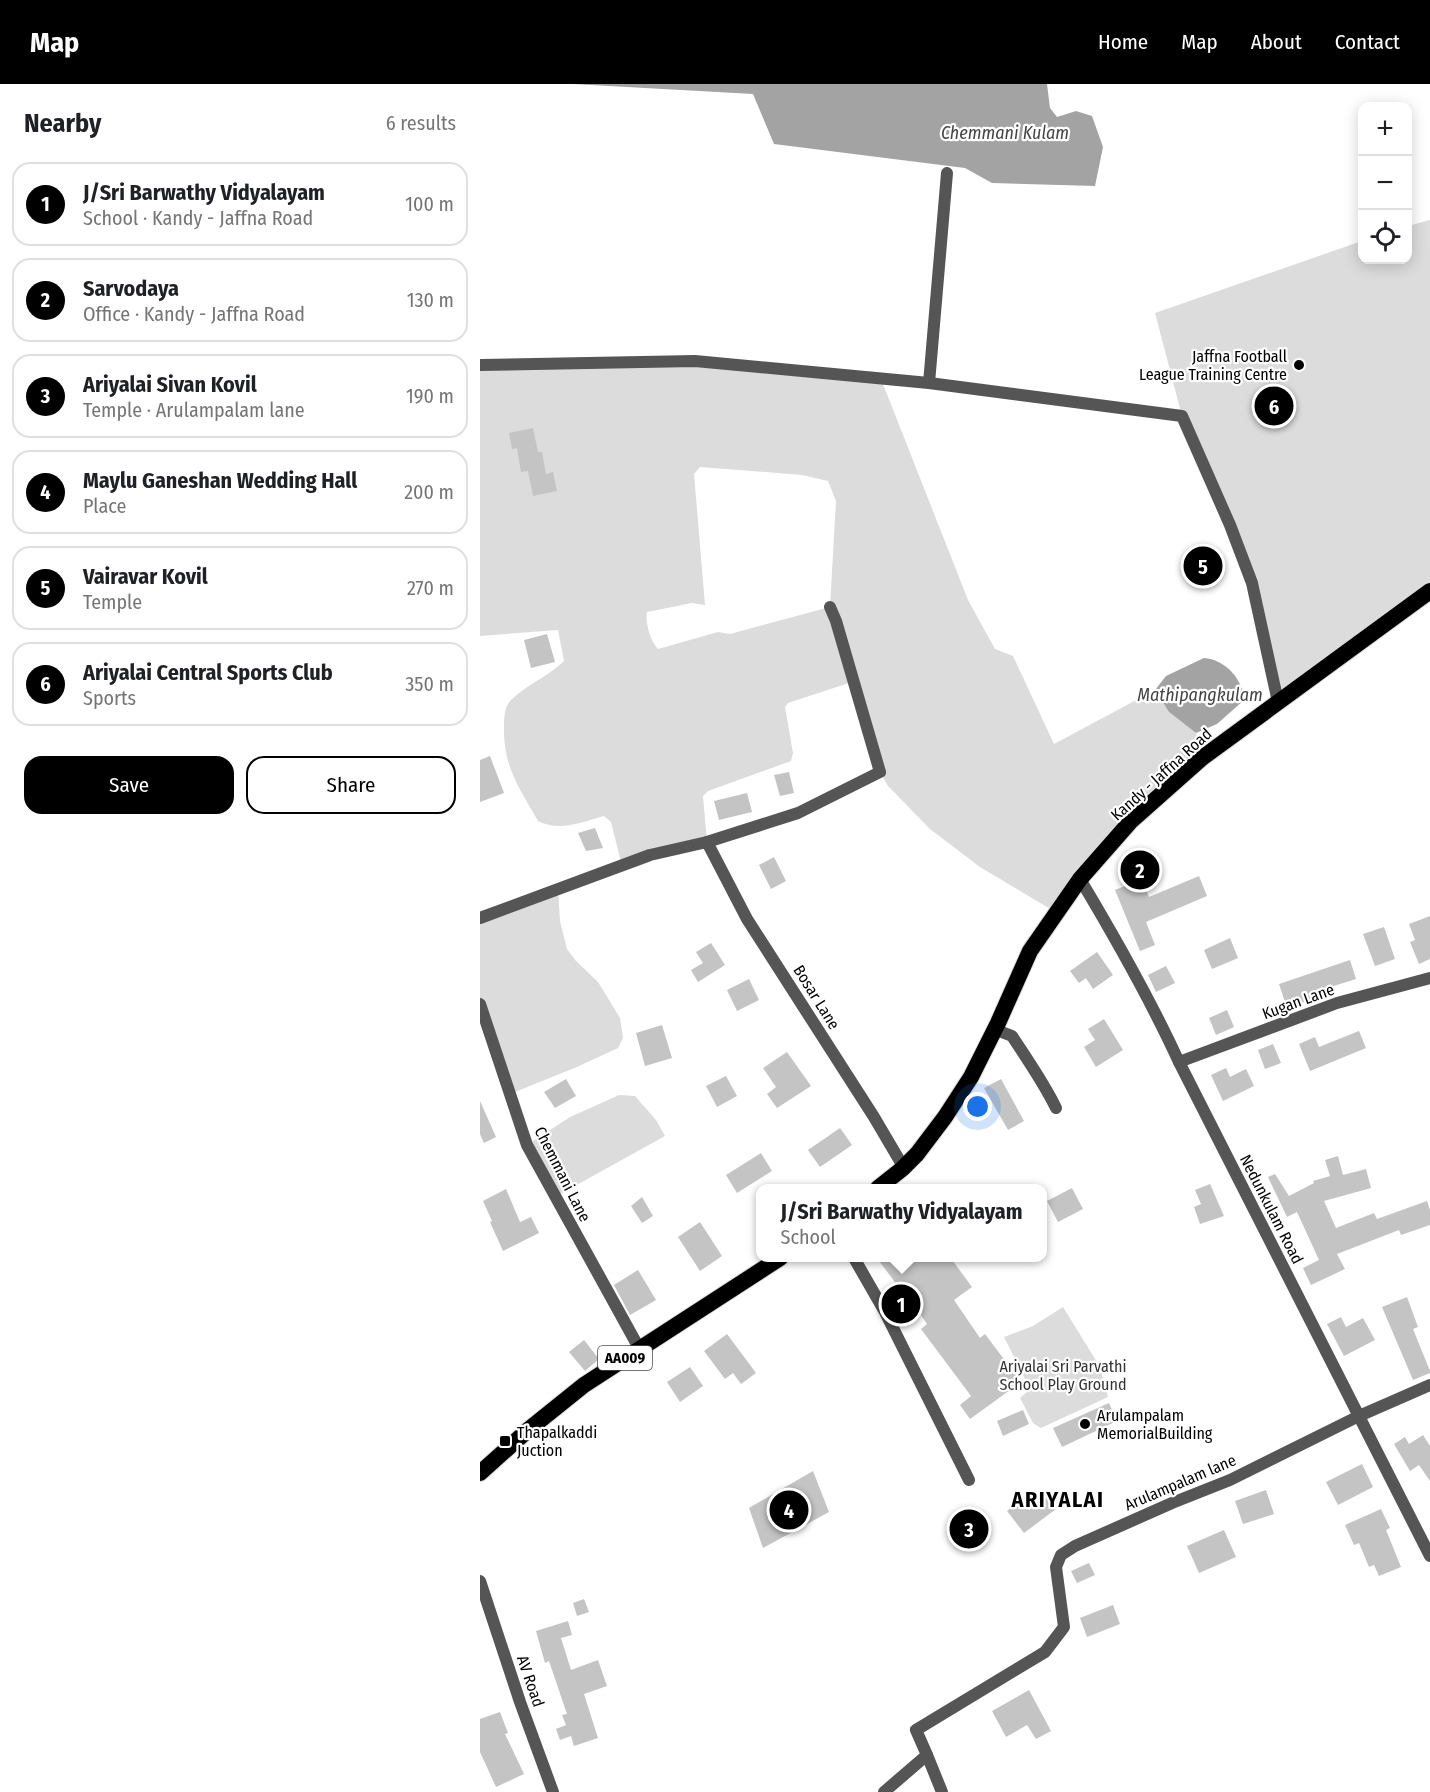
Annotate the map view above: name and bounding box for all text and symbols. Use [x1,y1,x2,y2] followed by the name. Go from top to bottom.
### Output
[30,26,79,59] text: Map
[1098,29,1148,55] text: Home
[1181,29,1218,55] text: Map
[1251,29,1302,55] text: About
[1335,29,1400,55] text: Contact
[1358,102,1412,264] map controls
[1358,102,1412,156] button: +
[24,108,101,139] text: Nearby
[386,111,456,135] text: 6 results
[941,122,1069,144] water label: Chemmani Kulam
[1358,156,1412,210] button: −
[83,179,325,206] text: J/Sri Barwathy Vidyalayam
[41,192,50,216] text: 1
[405,192,454,216] text: 100 m
[83,206,313,230] text: School · Kandy - Jaffna Road
[1358,210,1412,264] button: locate
[83,275,179,302] text: Sarvodaya
[41,288,50,312] text: 2
[407,288,454,312] text: 130 m
[83,302,305,326] text: Office · Kandy - Jaffna Road
[1139,347,1287,384] place label: Jaffna Football League Training Centre
[1292,358,1306,372] marker: Jaffna Football League Training Centre
[83,371,257,398] text: Ariyalai Sivan Kovil
[41,384,50,408] text: 3
[406,384,454,408] text: 190 m
[1254,384,1294,428] pin: 6
[83,398,305,422] text: Temple · Arulampalam lane
[83,467,357,494] text: Maylu Ganeshan Wedding Hall
[40,480,51,504] text: 4
[404,480,454,504] text: 200 m
[83,494,126,518] text: Place
[1184,544,1222,588] pin: 5
[83,563,208,590] text: Vairavar Kovil
[41,576,50,600] text: 5
[407,576,454,600] text: 270 m
[83,590,142,614] text: Temple
[83,659,333,686] text: Ariyalai Central Sports Club
[40,672,51,696] text: 6
[405,672,454,696] text: 350 m
[1137,684,1263,706] water label: Mathipangkulam
[83,686,136,710] text: Sports
[1107,724,1216,825] street label: Kandy - Jaffna Road
[24,756,234,814] button: Save
[246,756,456,814] button: Share
[1120,848,1160,892] pin: 2
[789,962,844,1033] street label: Bosar Lane
[1260,980,1337,1023] street label: Kugan Lane
[963,1092,992,1121] your location
[530,1124,595,1225] street label: Chemmani Lane
[1236,1151,1307,1267] street label: Nedunkulam Road
[756,1184,1047,1262] popup
[781,1198,1022,1225] text: J/Sri Barwathy Vidyalayam
[781,1225,836,1249] text: School
[882,1282,920,1326] pin: 1
[598,1346,652,1370] road number: AA009
[999,1357,1127,1394] park label: Ariyalai Sri Parvathi School Play Ground
[1097,1406,1213,1443] place label: Arulampalam MemorialBuilding
[1078,1417,1092,1431] marker: Arulampalam MemorialBuilding
[517,1423,597,1460] place label: Thapalkaddi Juction
[498,1434,512,1448] marker: Thapalkaddi Juction
[1122,1450,1239,1514] street label: Arulampalam lane
[1011,1486,1104,1513] district label: ARIYALAI
[770,1488,808,1532] pin: 4
[950,1506,988,1552] pin: 3
[513,1653,548,1709] street label: AV Road

